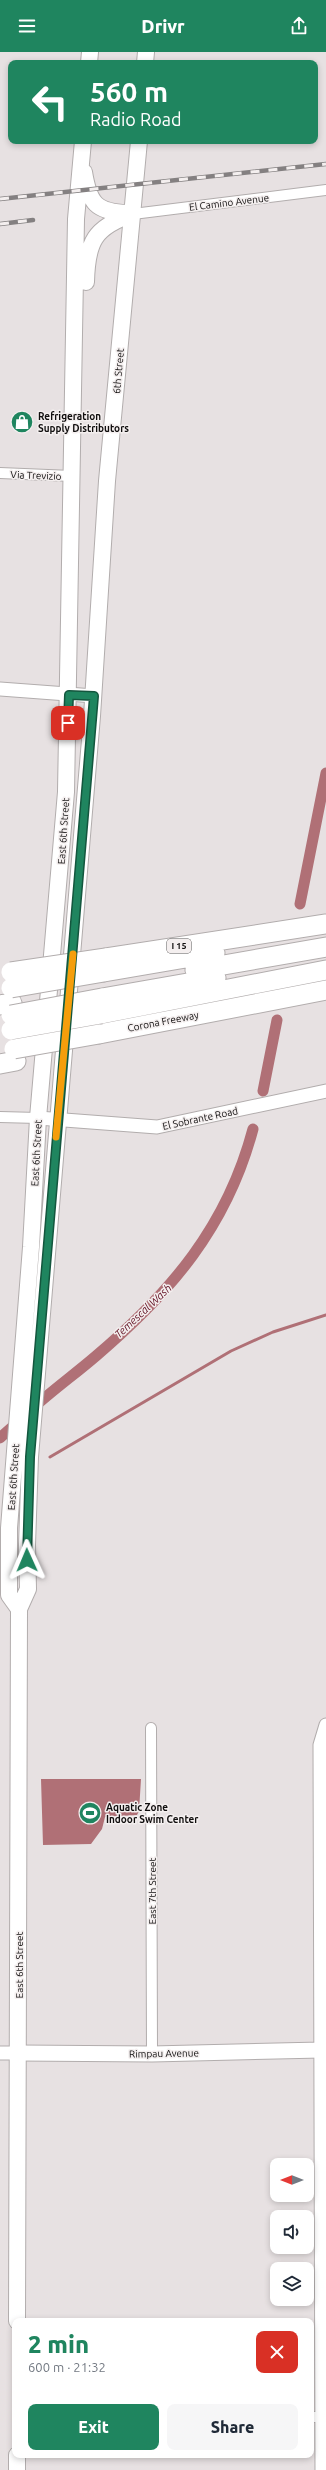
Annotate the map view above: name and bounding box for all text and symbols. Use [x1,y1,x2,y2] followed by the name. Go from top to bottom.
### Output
[16,15,38,37] icon: menu
[288,15,310,37] icon: share
[141,16,185,36] text: Drivr
[24,76,76,128] icon: left
[90,76,168,107] text: 560 m
[90,109,181,129] text: Radio Road
[188,192,270,213] street label: El Camino Avenue
[111,348,126,394] street label: 6th Street
[9,409,35,435] shop icon: Refrigeration Supply Distributors
[38,411,129,434] place label: Refrigeration Supply Distributors
[10,469,62,482] street label: Via Trevizio
[51,706,85,740] pin
[57,712,79,734] icon: arrive
[56,797,71,865] street label: East 6th Street
[167,939,191,953] road number: I 15
[127,1009,200,1034] street label: Corona Freeway
[161,1105,239,1132] street label: El Sobrante Road
[29,1119,44,1187] street label: East 6th Street
[112,1282,174,1340] water label: Temescal Wash
[6,1443,21,1511] street label: East 6th Street
[6,1539,48,1581] position arrow
[77,1800,103,1826] sports icon: Aquatic Zone Indoor Swim Center
[106,1802,199,1825] place label: Aquatic Zone Indoor Swim Center
[147,1858,158,1924] street label: East 7th Street
[14,1932,25,1998] street label: East 6th Street
[129,2047,199,2060] street label: Rimpau Avenue
[270,2158,314,2202] north arrow
[270,2158,314,2306] map controls
[270,2210,314,2254] button: sound
[270,2262,314,2306] button: layers
[28,2331,89,2358] text: 2 min
[256,2331,298,2373] button: close
[28,2360,106,2374] text: 600 m · 21:32
[28,2404,159,2450] button: Exit
[167,2404,298,2450] button: Share

